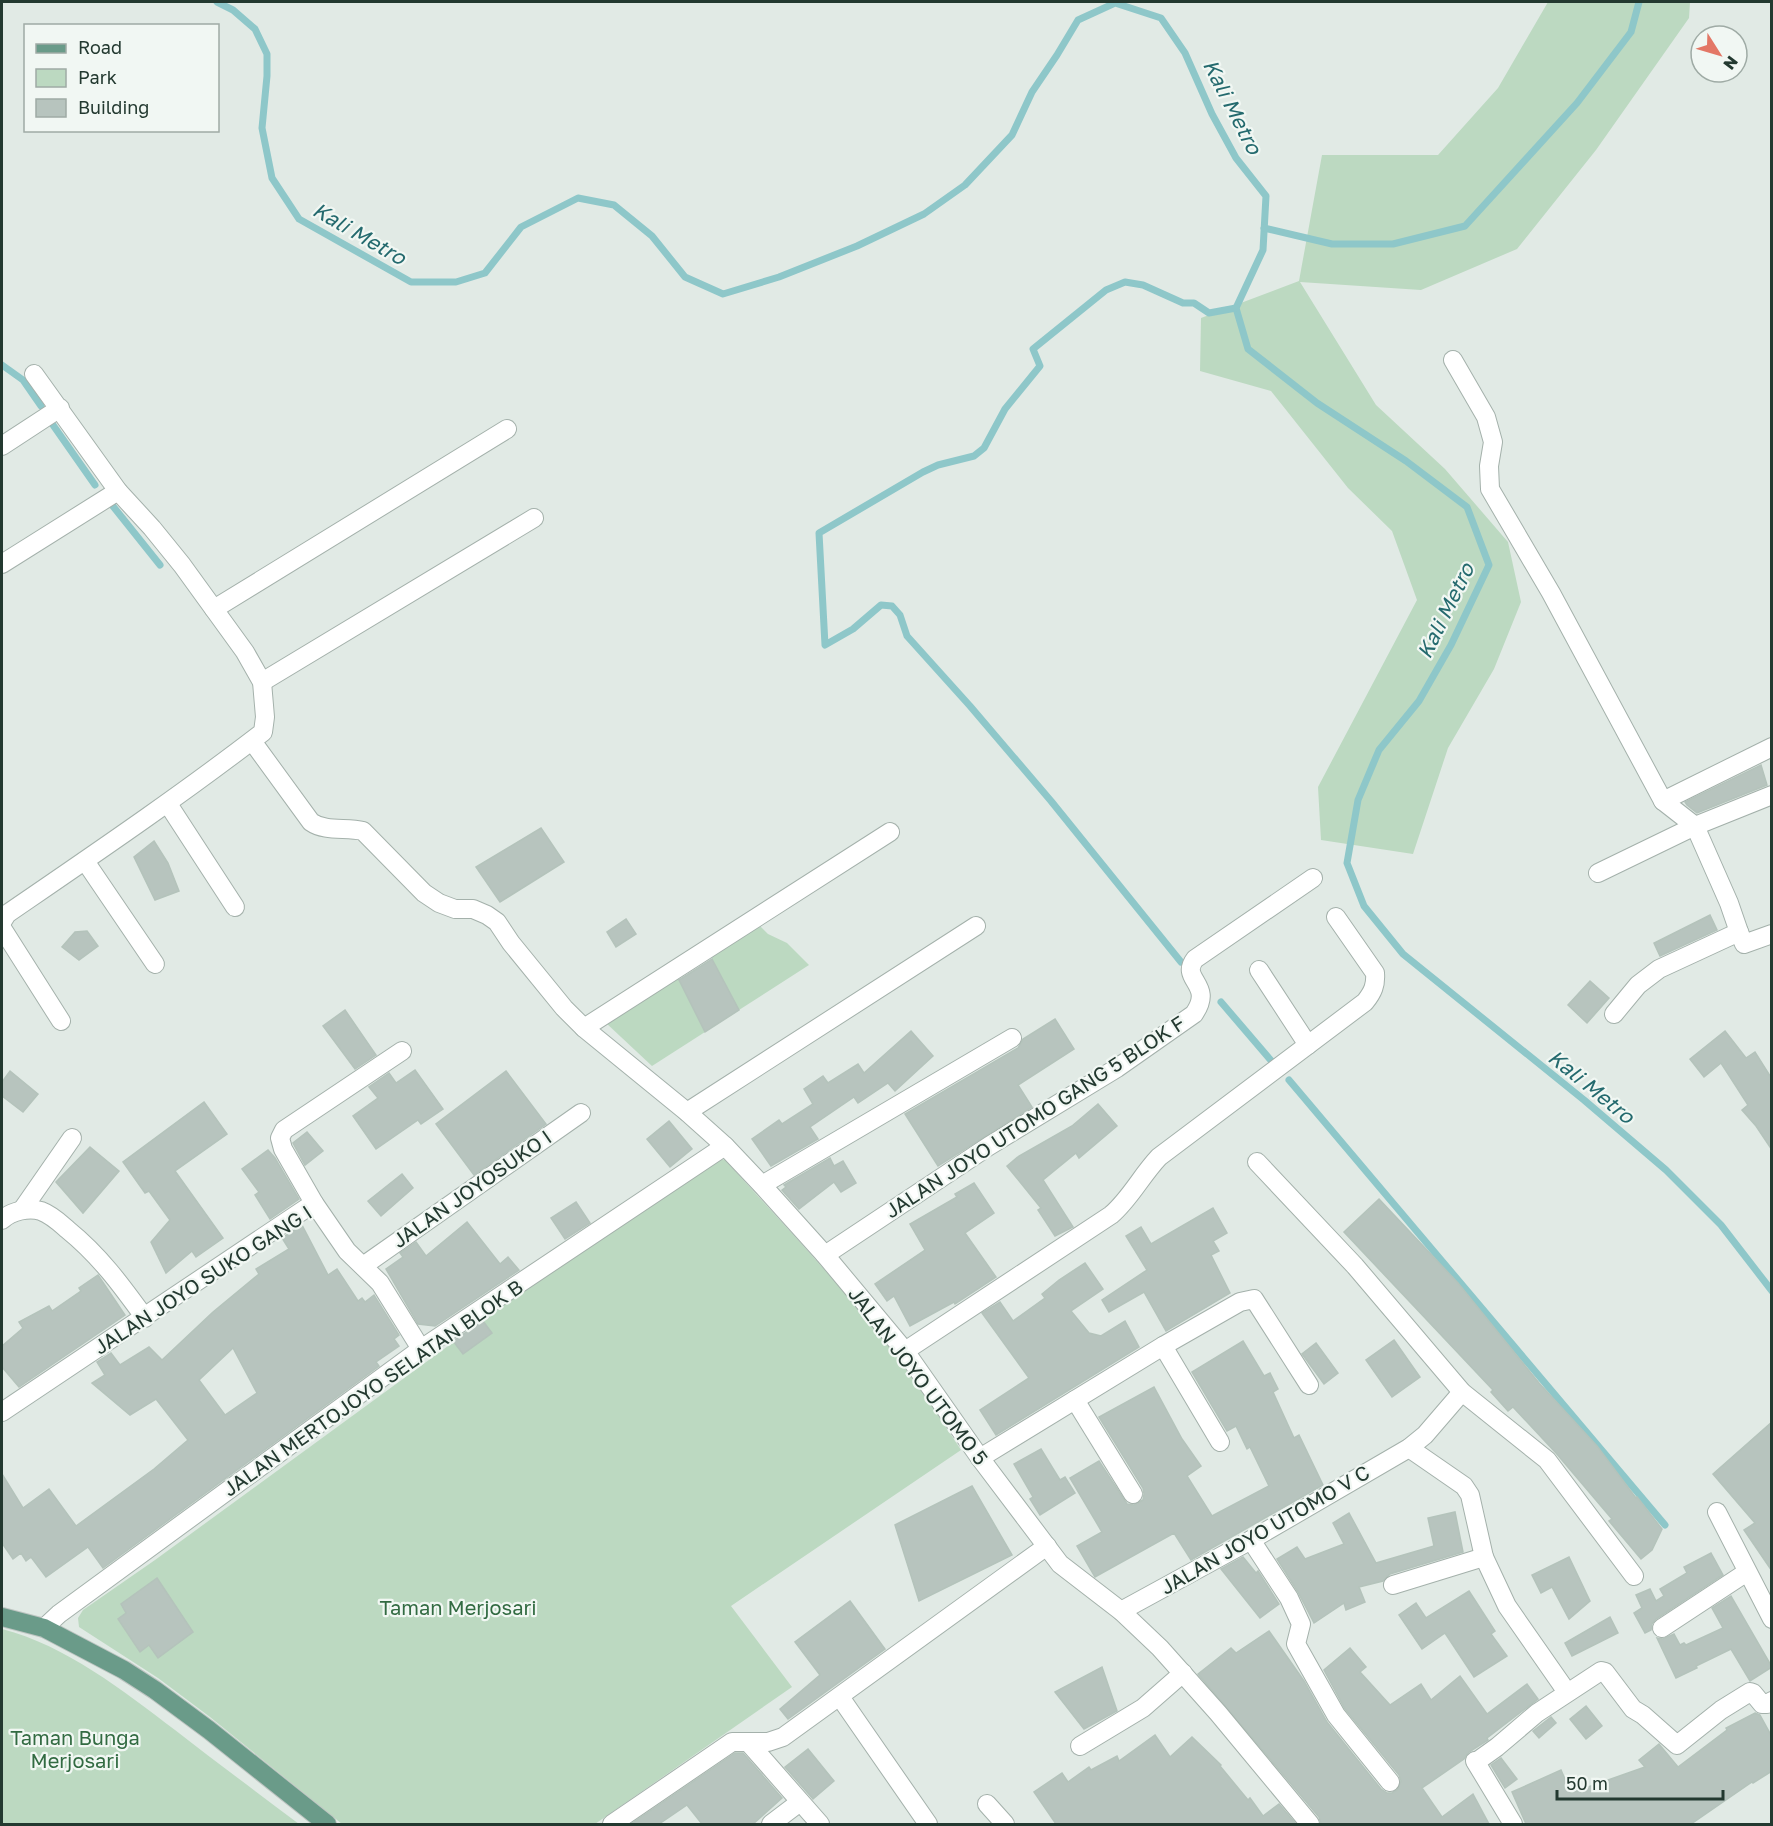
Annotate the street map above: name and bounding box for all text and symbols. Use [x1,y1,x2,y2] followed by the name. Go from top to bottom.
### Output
[24,24,219,132] legend
[1689,24,1749,84] north arrow
[78,36,122,58] text: Road
[1719,52,1743,74] text: N
[1198,55,1268,160] water label: Kali Metro
[78,66,117,88] text: Park
[78,96,149,118] text: Building
[308,196,412,271] water label: Kali Metro
[1411,557,1480,663] water label: Kali Metro
[880,1010,1189,1222] street label: JALAN JOYO UTOMO GANG 5 BLOK F
[1543,1044,1641,1130] water label: Kali Metro
[387,1124,556,1252] street label: JALAN JOYOSUKO I
[89,1200,316,1359] street label: JALAN JOYO SUKO GANG I
[218,1274,527,1500] street label: JALAN MERTOJOYO SELATAN BLOK B
[844,1282,994,1469] street label: JALAN JOYO UTOMO 5
[1156,1459,1373,1599] street label: JALAN JOYO UTOMO V C
[379,1595,537,1619] park label: Taman Merjosari
[10,1725,140,1772] park label: Taman Bunga Merjosari
[1557,1763,1724,1801] scale bar
[1566,1772,1608,1794] text: 50 m

